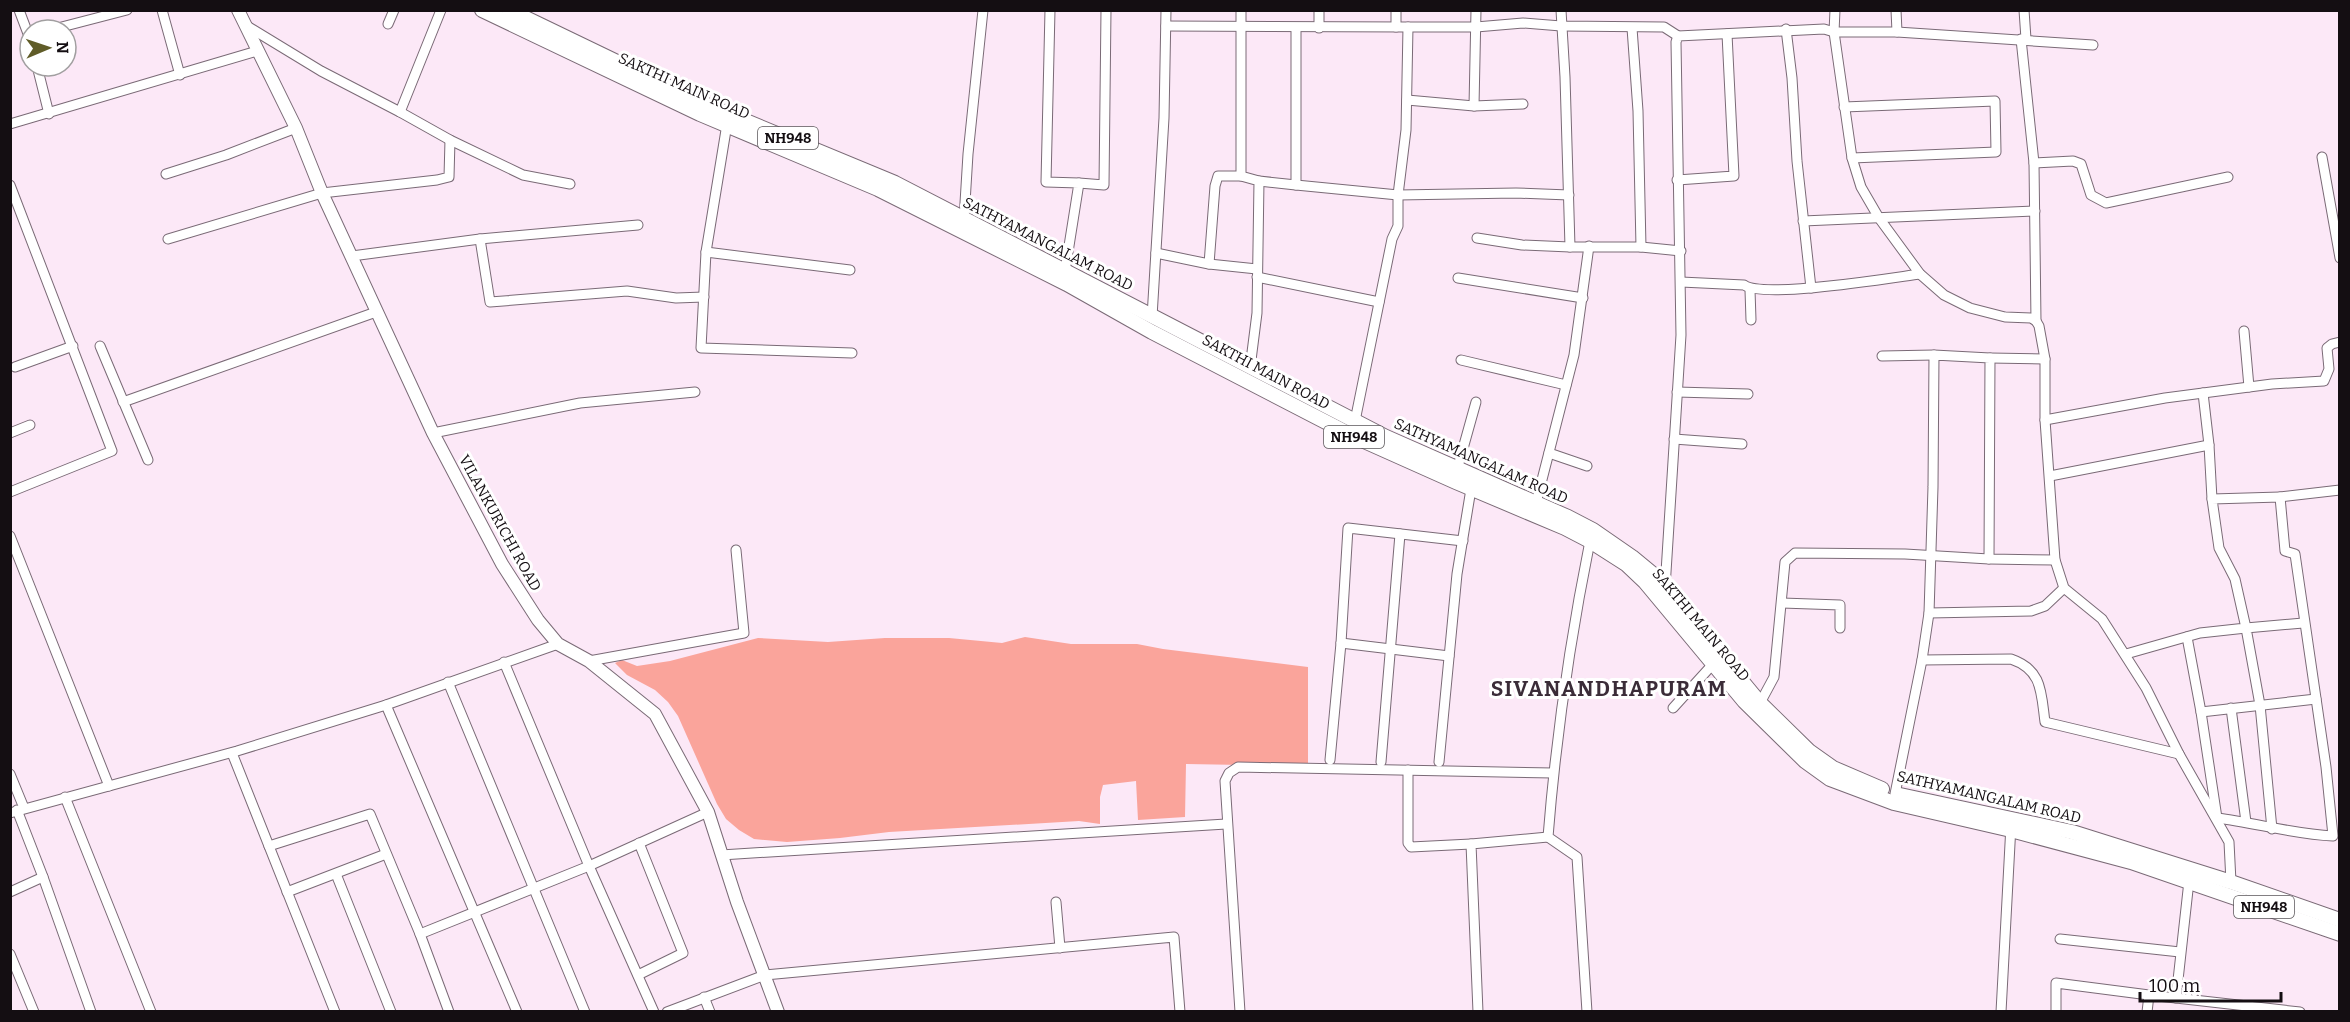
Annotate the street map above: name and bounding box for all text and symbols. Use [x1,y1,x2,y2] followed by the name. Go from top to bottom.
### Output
[18,18,78,78] north arrow
[53,41,72,54] text: N
[616,49,752,123] street label: SAKTHI MAIN ROAD
[758,127,818,149] road number: NH948
[960,193,1136,295] street label: SATHYAMANGALAM ROAD
[1199,331,1333,413] street label: SAKTHI MAIN ROAD
[1391,414,1571,508] street label: SATHYAMANGALAM ROAD
[1324,426,1384,448] road number: NH948
[455,452,545,594] street label: VILANKURICHI ROAD
[1648,565,1754,685] street label: SAKTHI MAIN ROAD
[1491,676,1727,702] district label: SIVANANDHAPURAM
[1895,767,2083,827] street label: SATHYAMANGALAM ROAD
[2234,896,2294,918] road number: NH948
[2140,965,2281,1003] scale bar
[2149,975,2200,997] text: 100 m

